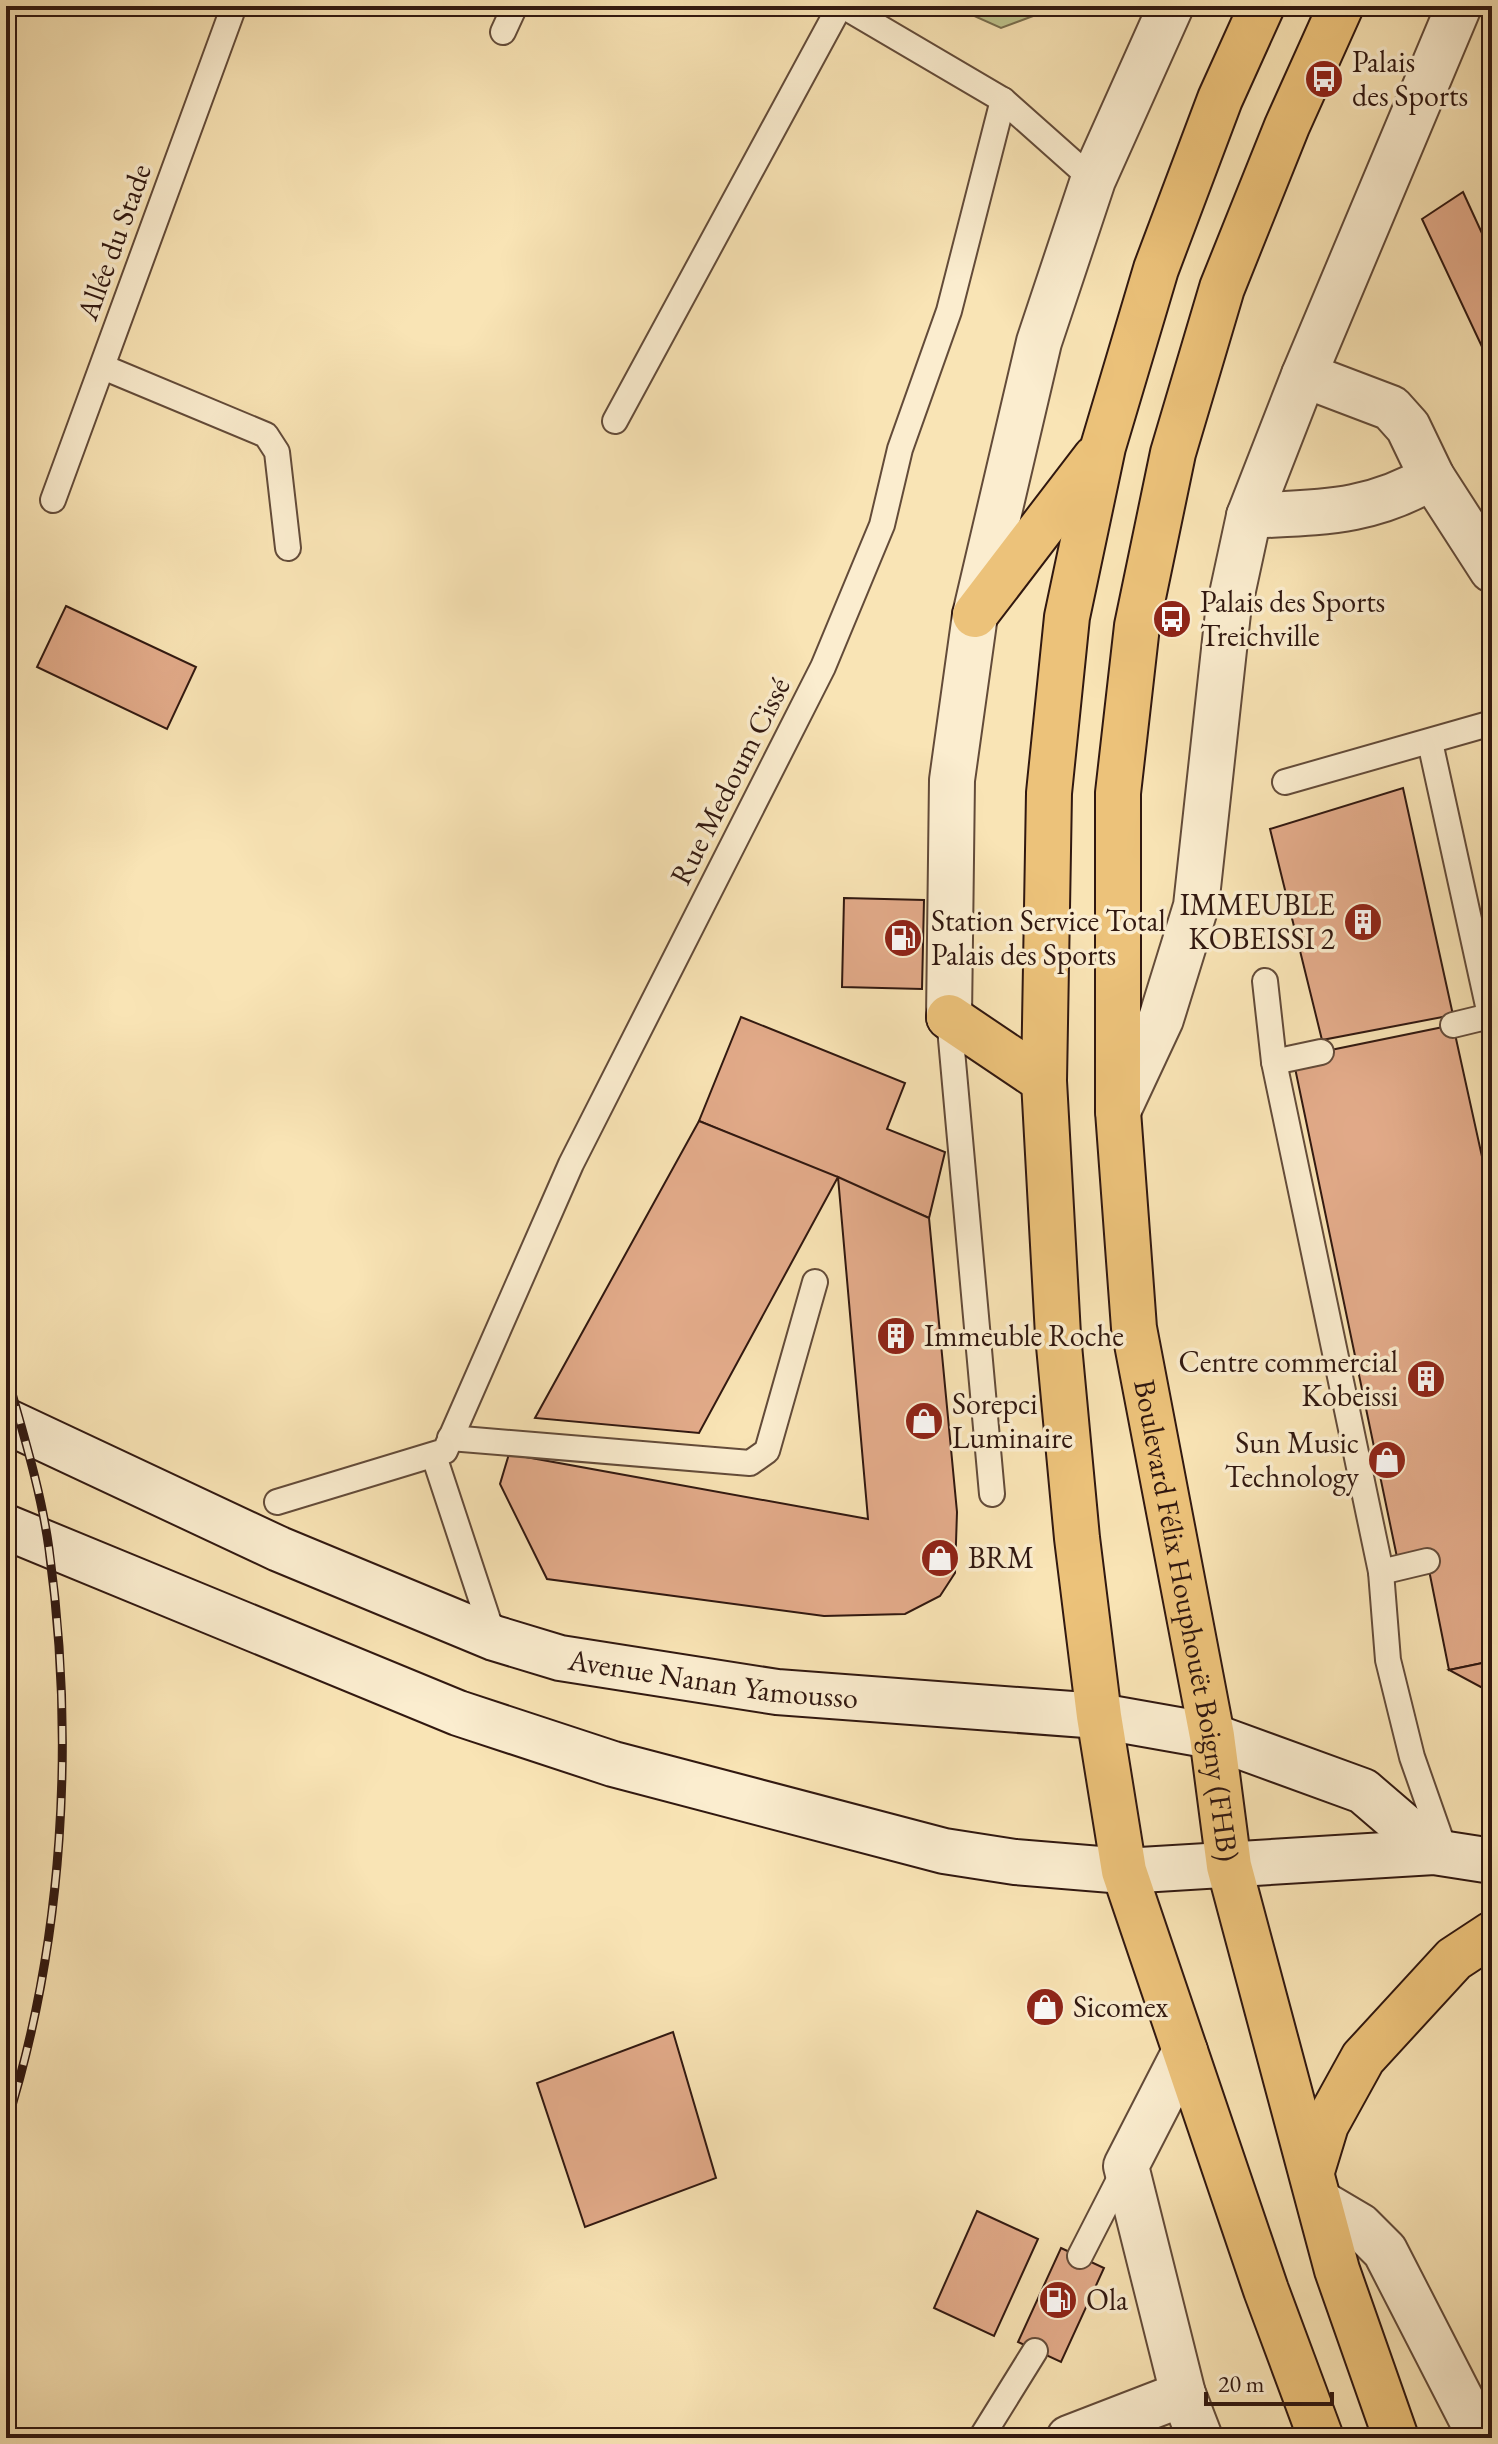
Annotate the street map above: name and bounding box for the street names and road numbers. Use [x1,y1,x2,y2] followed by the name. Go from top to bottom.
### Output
[67,158,160,326] street label: Allée du Stade
[661,671,799,891] street label: Rue Medoum Cissé
[1125,1376,1248,1864] street label: Boulevard Félix Houphouët Boigny (FHB)
[565,1639,860,1717] street label: Avenue Nanan Yamousso

